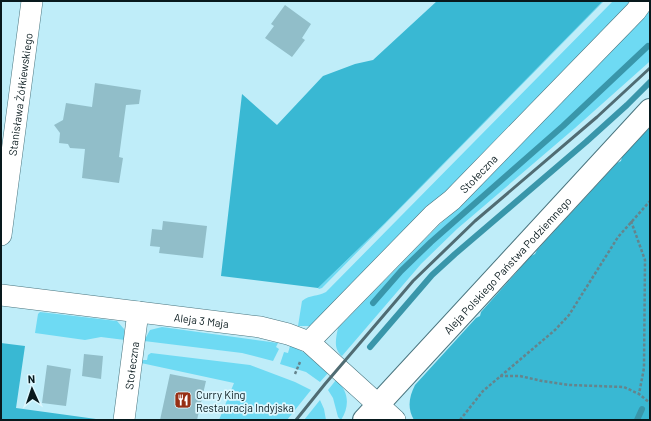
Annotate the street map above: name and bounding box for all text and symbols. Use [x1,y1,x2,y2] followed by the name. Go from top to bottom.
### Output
[5,32,34,156] street label: Stanisława Żółkiewskiego
[457,151,499,195] street label: Stołeczna
[441,194,573,336] street label: Aleja Polskiego Państwa Podziemnego
[173,310,230,330] street label: Aleja 3 Maja
[122,341,141,390] street label: Stołeczna
[12,369,52,409] north arrow
[27,372,35,385] text: N
[196,388,294,414] place label: Curry King Restauracja Indyjska
[173,390,193,410] restaurant icon: Curry King Restauracja Indyjska

